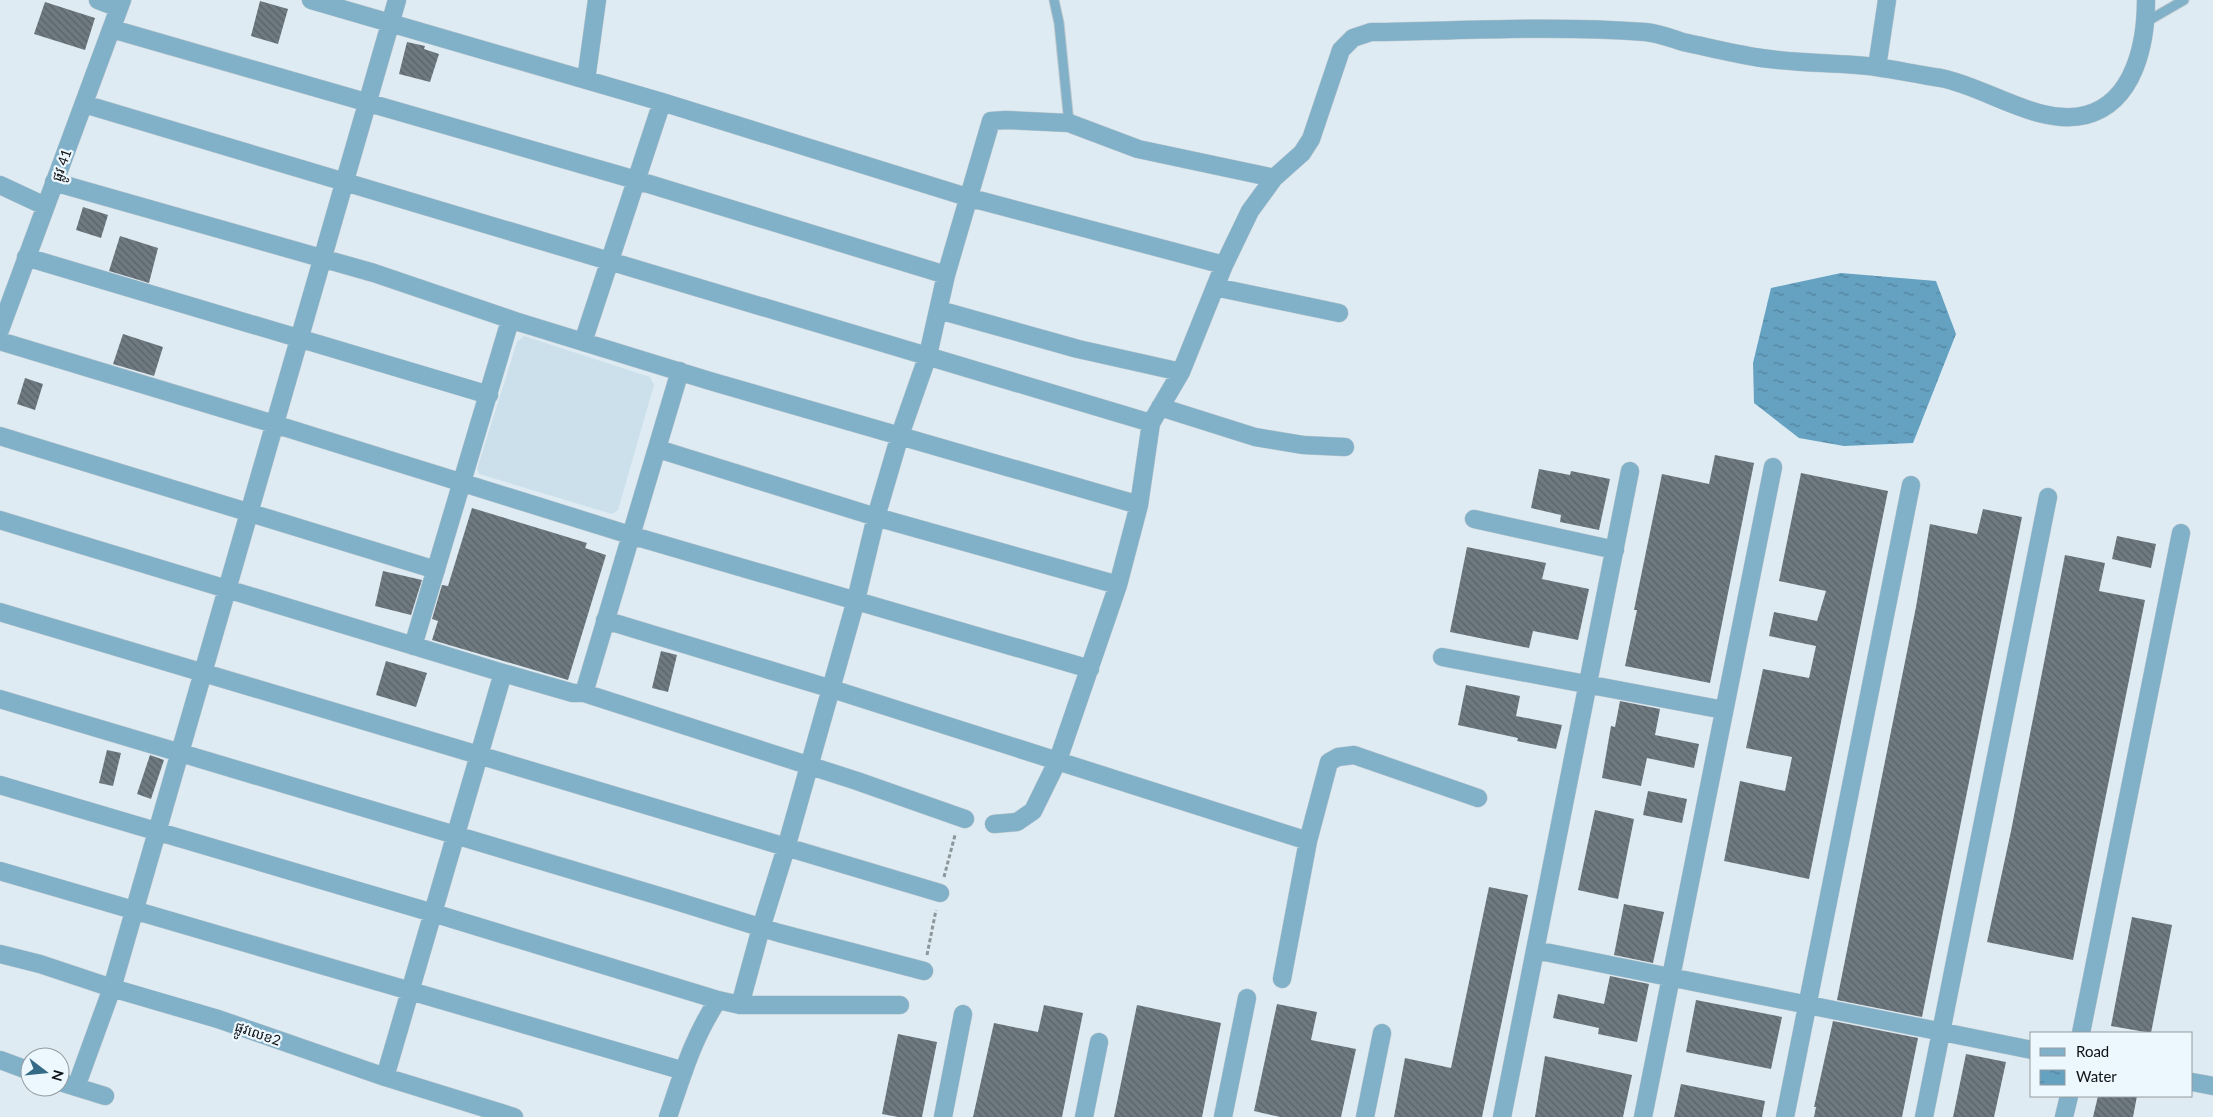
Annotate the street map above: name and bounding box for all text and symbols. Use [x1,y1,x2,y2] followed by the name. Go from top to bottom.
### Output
[47,146,79,185] street label: ផ្លូវ 41
[231,1017,283,1053] street label: ផ្លូវលេខ2
[2030,1032,2193,1097] legend
[2076,1042,2109,1060] text: Road
[20,1047,70,1097] north arrow
[2076,1067,2117,1085] text: Water
[48,1068,68,1083] text: N

